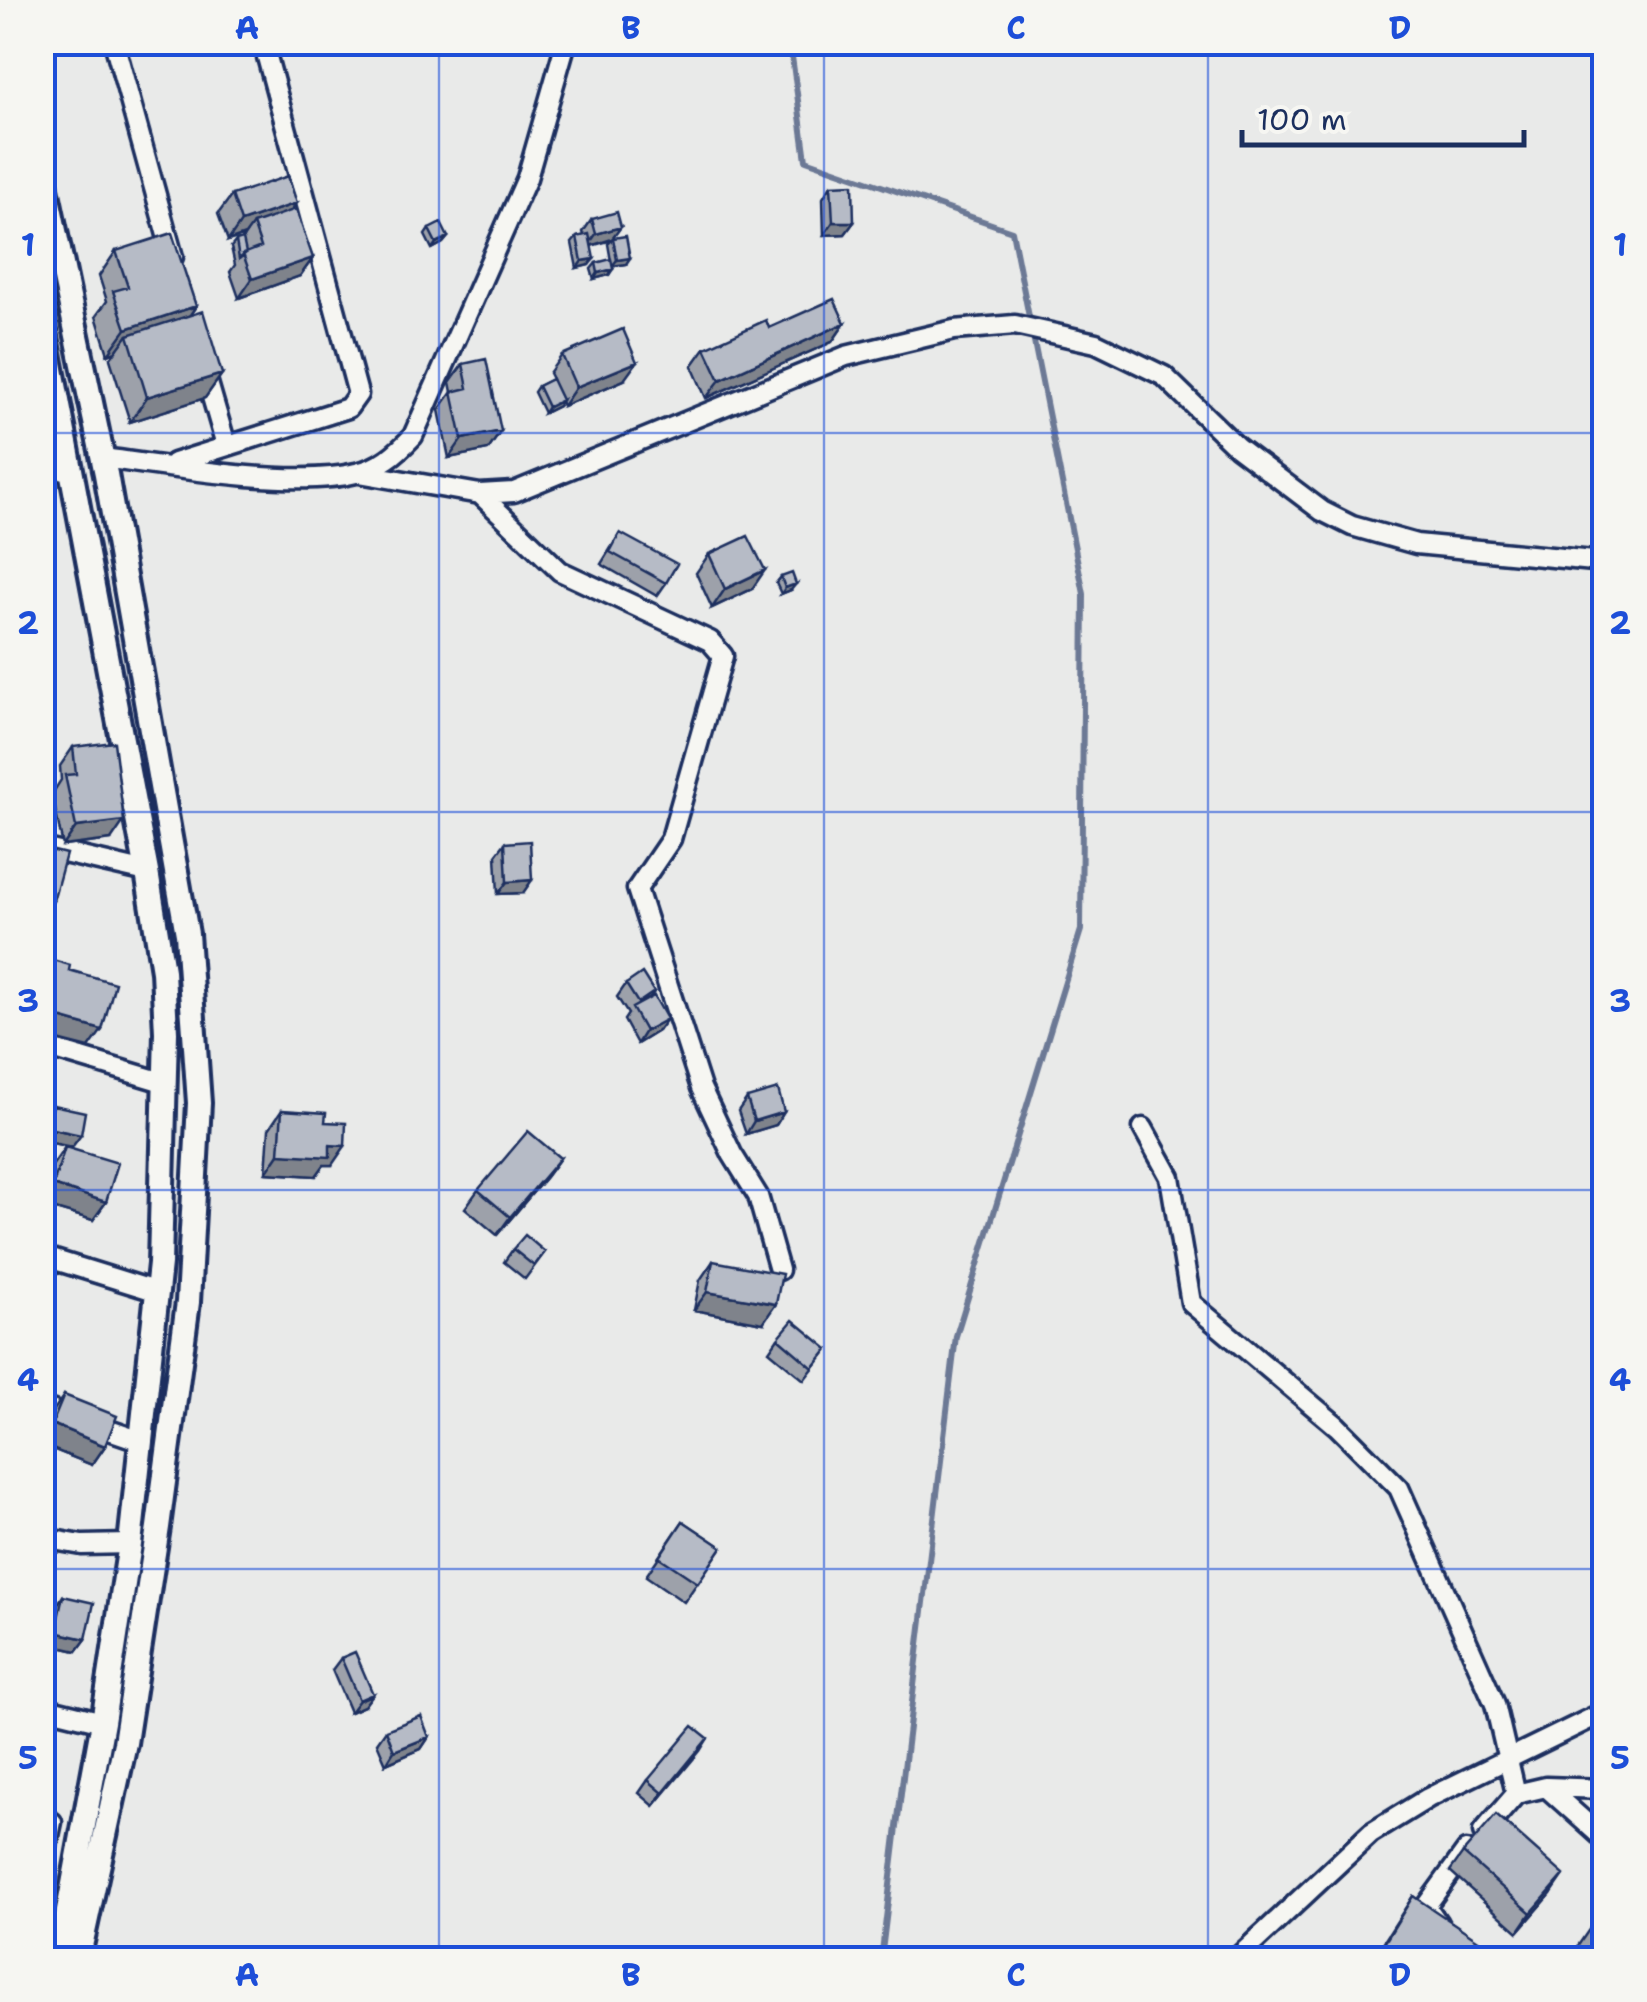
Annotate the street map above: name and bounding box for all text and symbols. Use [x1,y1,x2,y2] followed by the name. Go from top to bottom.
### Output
[235,6,259,49] text: A
[621,6,641,49] text: B
[1006,6,1026,49] text: C
[1389,6,1411,49] text: D
[1242,85,1524,147] scale bar
[1257,99,1347,140] text: 100 m
[21,223,35,266] text: 1
[1613,223,1627,266] text: 1
[17,601,39,644] text: 2
[1609,601,1631,644] text: 2
[17,979,39,1022] text: 3
[1609,979,1631,1022] text: 3
[17,1358,39,1401] text: 4
[1609,1358,1631,1401] text: 4
[18,1736,38,1779] text: 5
[1610,1736,1630,1779] text: 5
[235,1953,259,1996] text: A
[621,1953,641,1996] text: B
[1006,1953,1026,1996] text: C
[1389,1953,1411,1996] text: D

